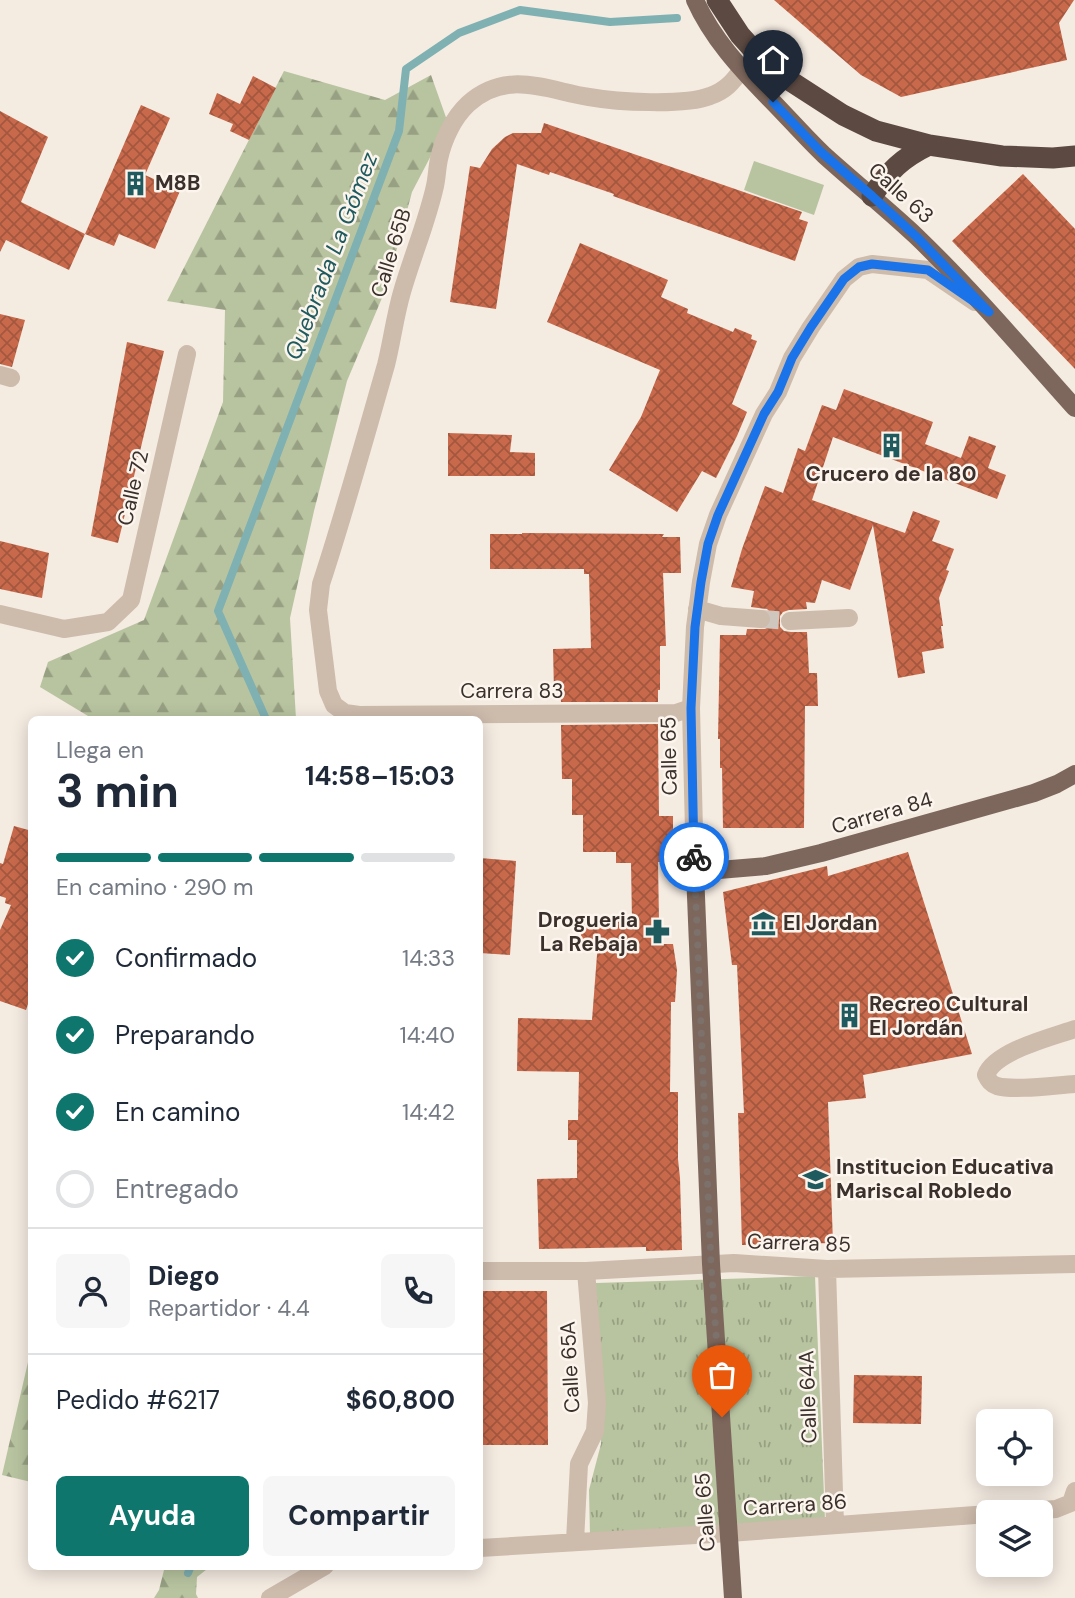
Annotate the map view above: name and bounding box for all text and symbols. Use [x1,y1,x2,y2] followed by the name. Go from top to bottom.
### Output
[743,30,803,102] pin
[754,41,792,79] icon: home
[278,148,385,364] water label: Quebrada La Gómez
[862,156,940,230] street label: Calle 63
[121,169,149,197] building icon: M8B
[155,169,200,197] place label: M8B
[364,205,418,301] street label: Calle 65B
[877,431,905,459] building icon: Crucero de la 80
[111,448,155,528] street label: Calle 72
[806,460,976,488] place label: Crucero de la 80
[460,677,564,705] street label: Carrera 83
[654,716,684,796] street label: Calle 65
[56,735,144,765] text: Llega en
[305,759,455,793] text: 14:58–15:03
[56,761,179,821] text: 3 min
[828,785,936,841] street label: Carrera 84
[659,822,729,892] courier
[675,838,713,876] icon: bike
[56,872,253,902] text: En camino · 290 m
[538,906,638,958] place label: Drogueria La Rebaja
[749,909,777,937] museum icon: El Jordan
[783,909,877,937] place label: El Jordan
[644,918,672,946] pharmacy icon: Drogueria La Rebaja
[56,939,94,977] icon: check
[115,941,257,975] text: Confirmado
[402,943,455,973] text: 14:33
[869,990,1028,1042] place label: Recreo Cultural El Jordán
[835,1002,863,1030] building icon: Recreo Cultural El Jordán
[56,1016,94,1054] icon: check
[115,1018,255,1052] text: Preparando
[400,1020,455,1050] text: 14:40
[56,1093,94,1131] icon: check
[115,1095,240,1129] text: En camino
[402,1097,455,1127] text: 14:42
[836,1153,1054,1205] place label: Institucion Educativa Mariscal Robledo
[802,1165,830,1193] school or university icon: Institucion Educativa Mariscal Robledo
[115,1172,239,1206] text: Entregado
[747,1227,851,1259] street label: Carrera 85
[56,1254,130,1328] button: person
[381,1254,455,1328] button: phone
[148,1259,220,1293] text: Diego
[148,1293,310,1323] text: Repartidor · 4.4
[554,1320,586,1414] street label: Calle 65A
[692,1345,752,1417] pin
[792,1350,824,1444] street label: Calle 64A
[703,1356,741,1394] icon: bag
[56,1383,220,1417] text: Pedido #6217
[346,1383,455,1417] text: $60,800
[976,1409,1053,1577] map controls
[976,1409,1053,1486] button: locate
[688,1472,722,1552] street label: Calle 65
[56,1476,249,1556] button: Ayuda
[263,1476,455,1556] button: Compartir
[742,1487,848,1523] street label: Carrera 86
[976,1500,1053,1577] button: layers

